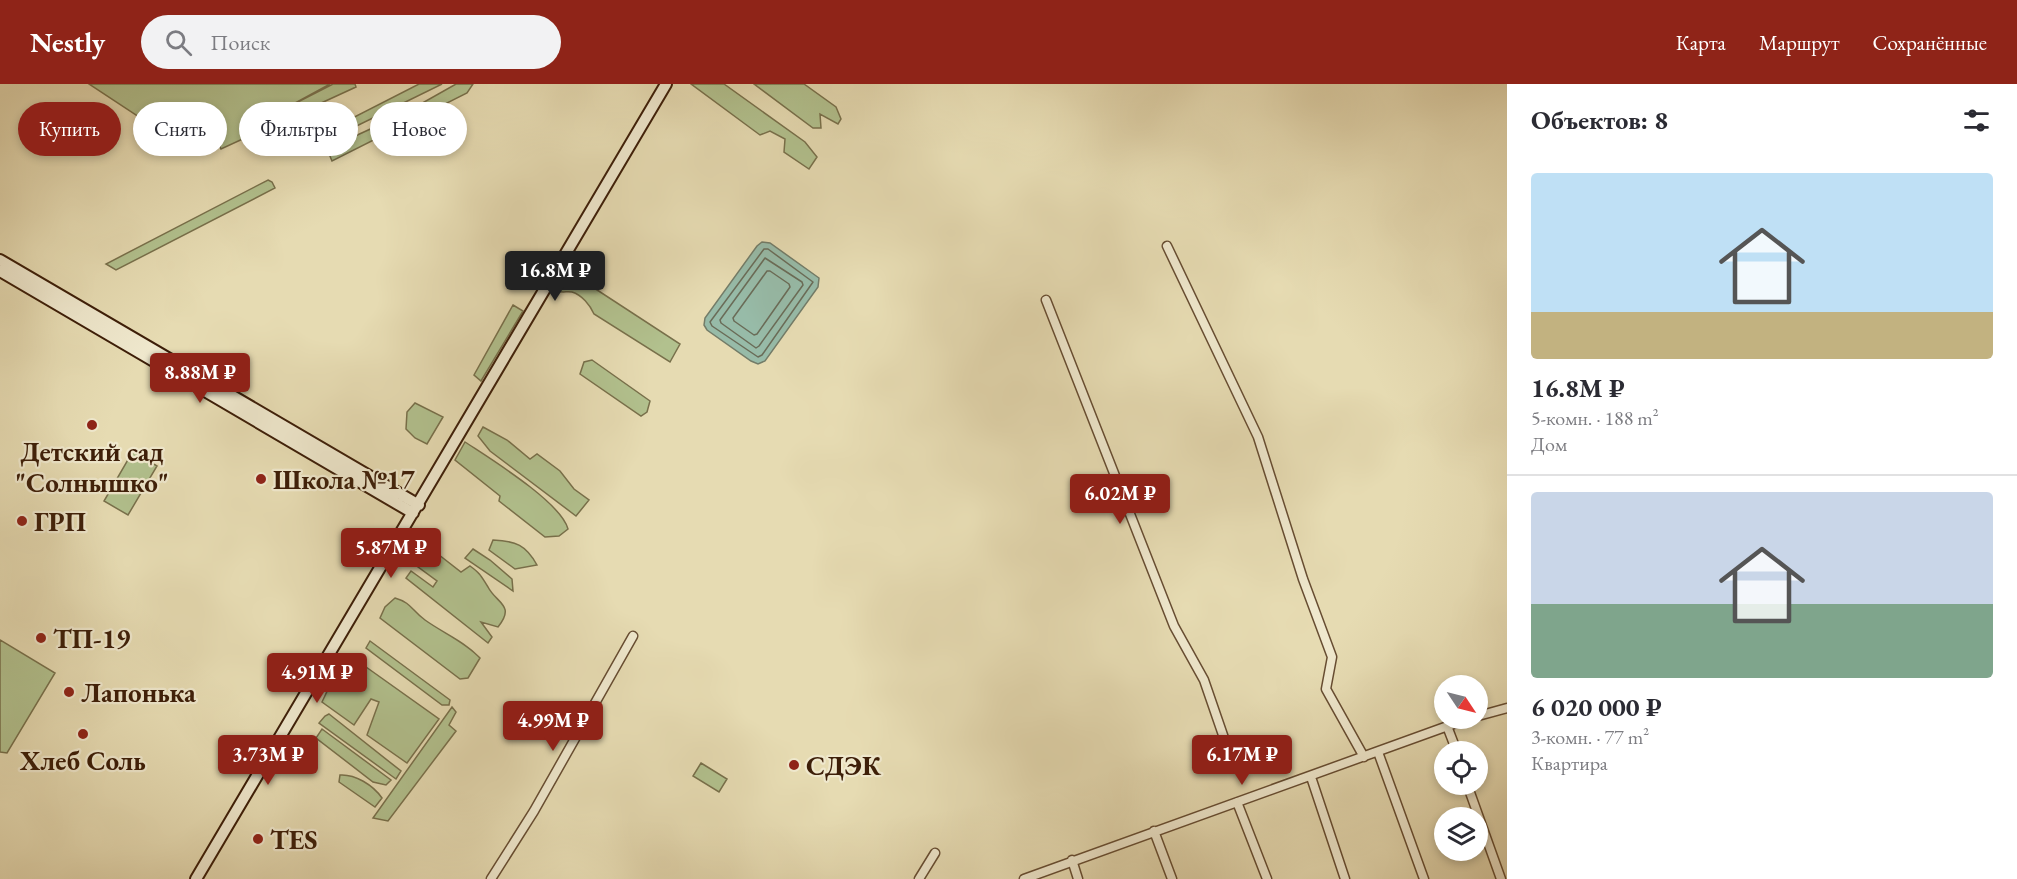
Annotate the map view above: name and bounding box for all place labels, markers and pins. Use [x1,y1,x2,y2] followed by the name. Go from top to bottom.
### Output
[500,251,610,302] pin: 16.8M ₽
[145,353,255,404] pin: 8.88M ₽
[85,418,99,432] marker: Детский сад "Солнышко"
[15,434,169,500] place label: Детский сад "Солнышко"
[273,462,415,497] place label: Школа №17
[254,472,268,486] marker: Школа №17
[1065,474,1175,525] pin: 6.02M ₽
[34,504,86,539] place label: ГРП
[15,514,29,528] marker: ГРП
[336,528,446,579] pin: 5.87M ₽
[53,621,130,656] place label: ТП-19
[34,631,48,645] marker: ТП-19
[262,653,372,704] pin: 4.91M ₽
[81,675,196,710] place label: Лапонька
[62,685,76,699] marker: Лапонька
[498,701,608,752] pin: 4.99M ₽
[76,727,90,741] marker: Хлеб Соль
[213,735,323,786] pin: 3.73M ₽
[1187,735,1297,786] pin: 6.17M ₽
[19,743,146,778] place label: Хлеб Соль
[806,748,882,783] place label: СДЭК
[787,758,801,772] marker: СДЭК
[270,822,318,857] place label: TES
[251,832,265,846] marker: TES

